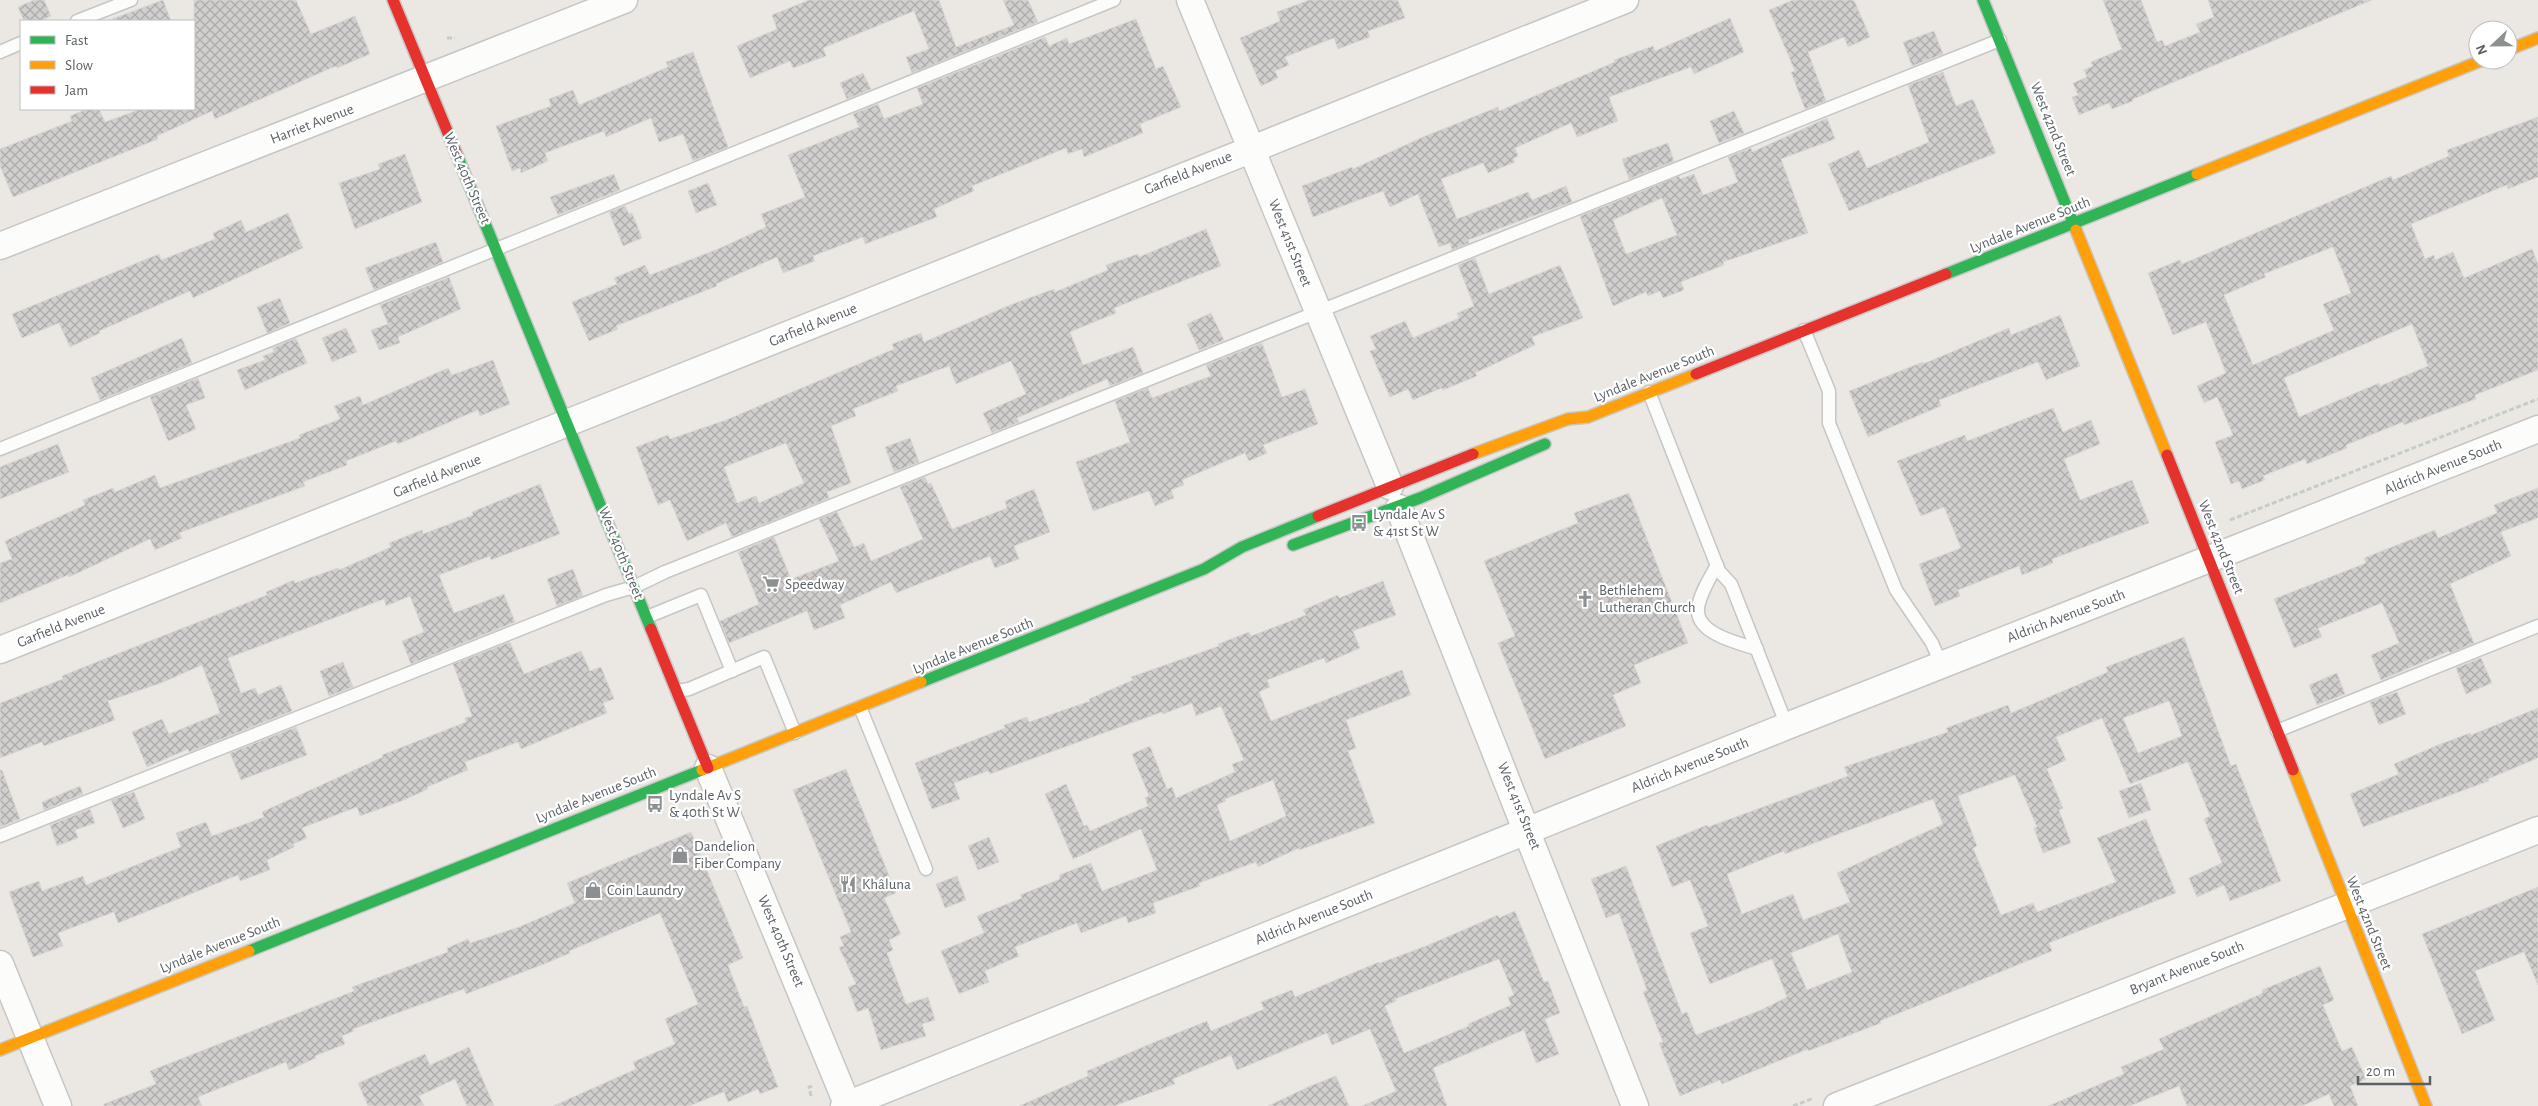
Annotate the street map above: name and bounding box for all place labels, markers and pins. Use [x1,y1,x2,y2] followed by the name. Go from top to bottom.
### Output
[1373,507,1445,539] place label: Lyndale Av S & 41st St W
[1349,513,1369,533] bus stop icon: Lyndale Av S & 41st St W
[761,574,781,594] supermarket icon: Speedway
[785,577,845,592] place label: Speedway
[1599,583,1696,615] place label: Bethlehem Lutheran Church
[1575,589,1595,609] church icon: Bethlehem Lutheran Church
[669,788,741,820] place label: Lyndale Av S & 40th St W
[645,794,665,814] bus stop icon: Lyndale Av S & 40th St W
[694,839,782,871] place label: Dandelion Fiber Company
[670,845,690,865] shop icon: Dandelion Fiber Company
[838,874,858,894] restaurant icon: Khâluna
[862,877,911,892] place label: Khâluna
[583,880,603,900] shop icon: Coin Laundry
[607,883,684,898] place label: Coin Laundry

